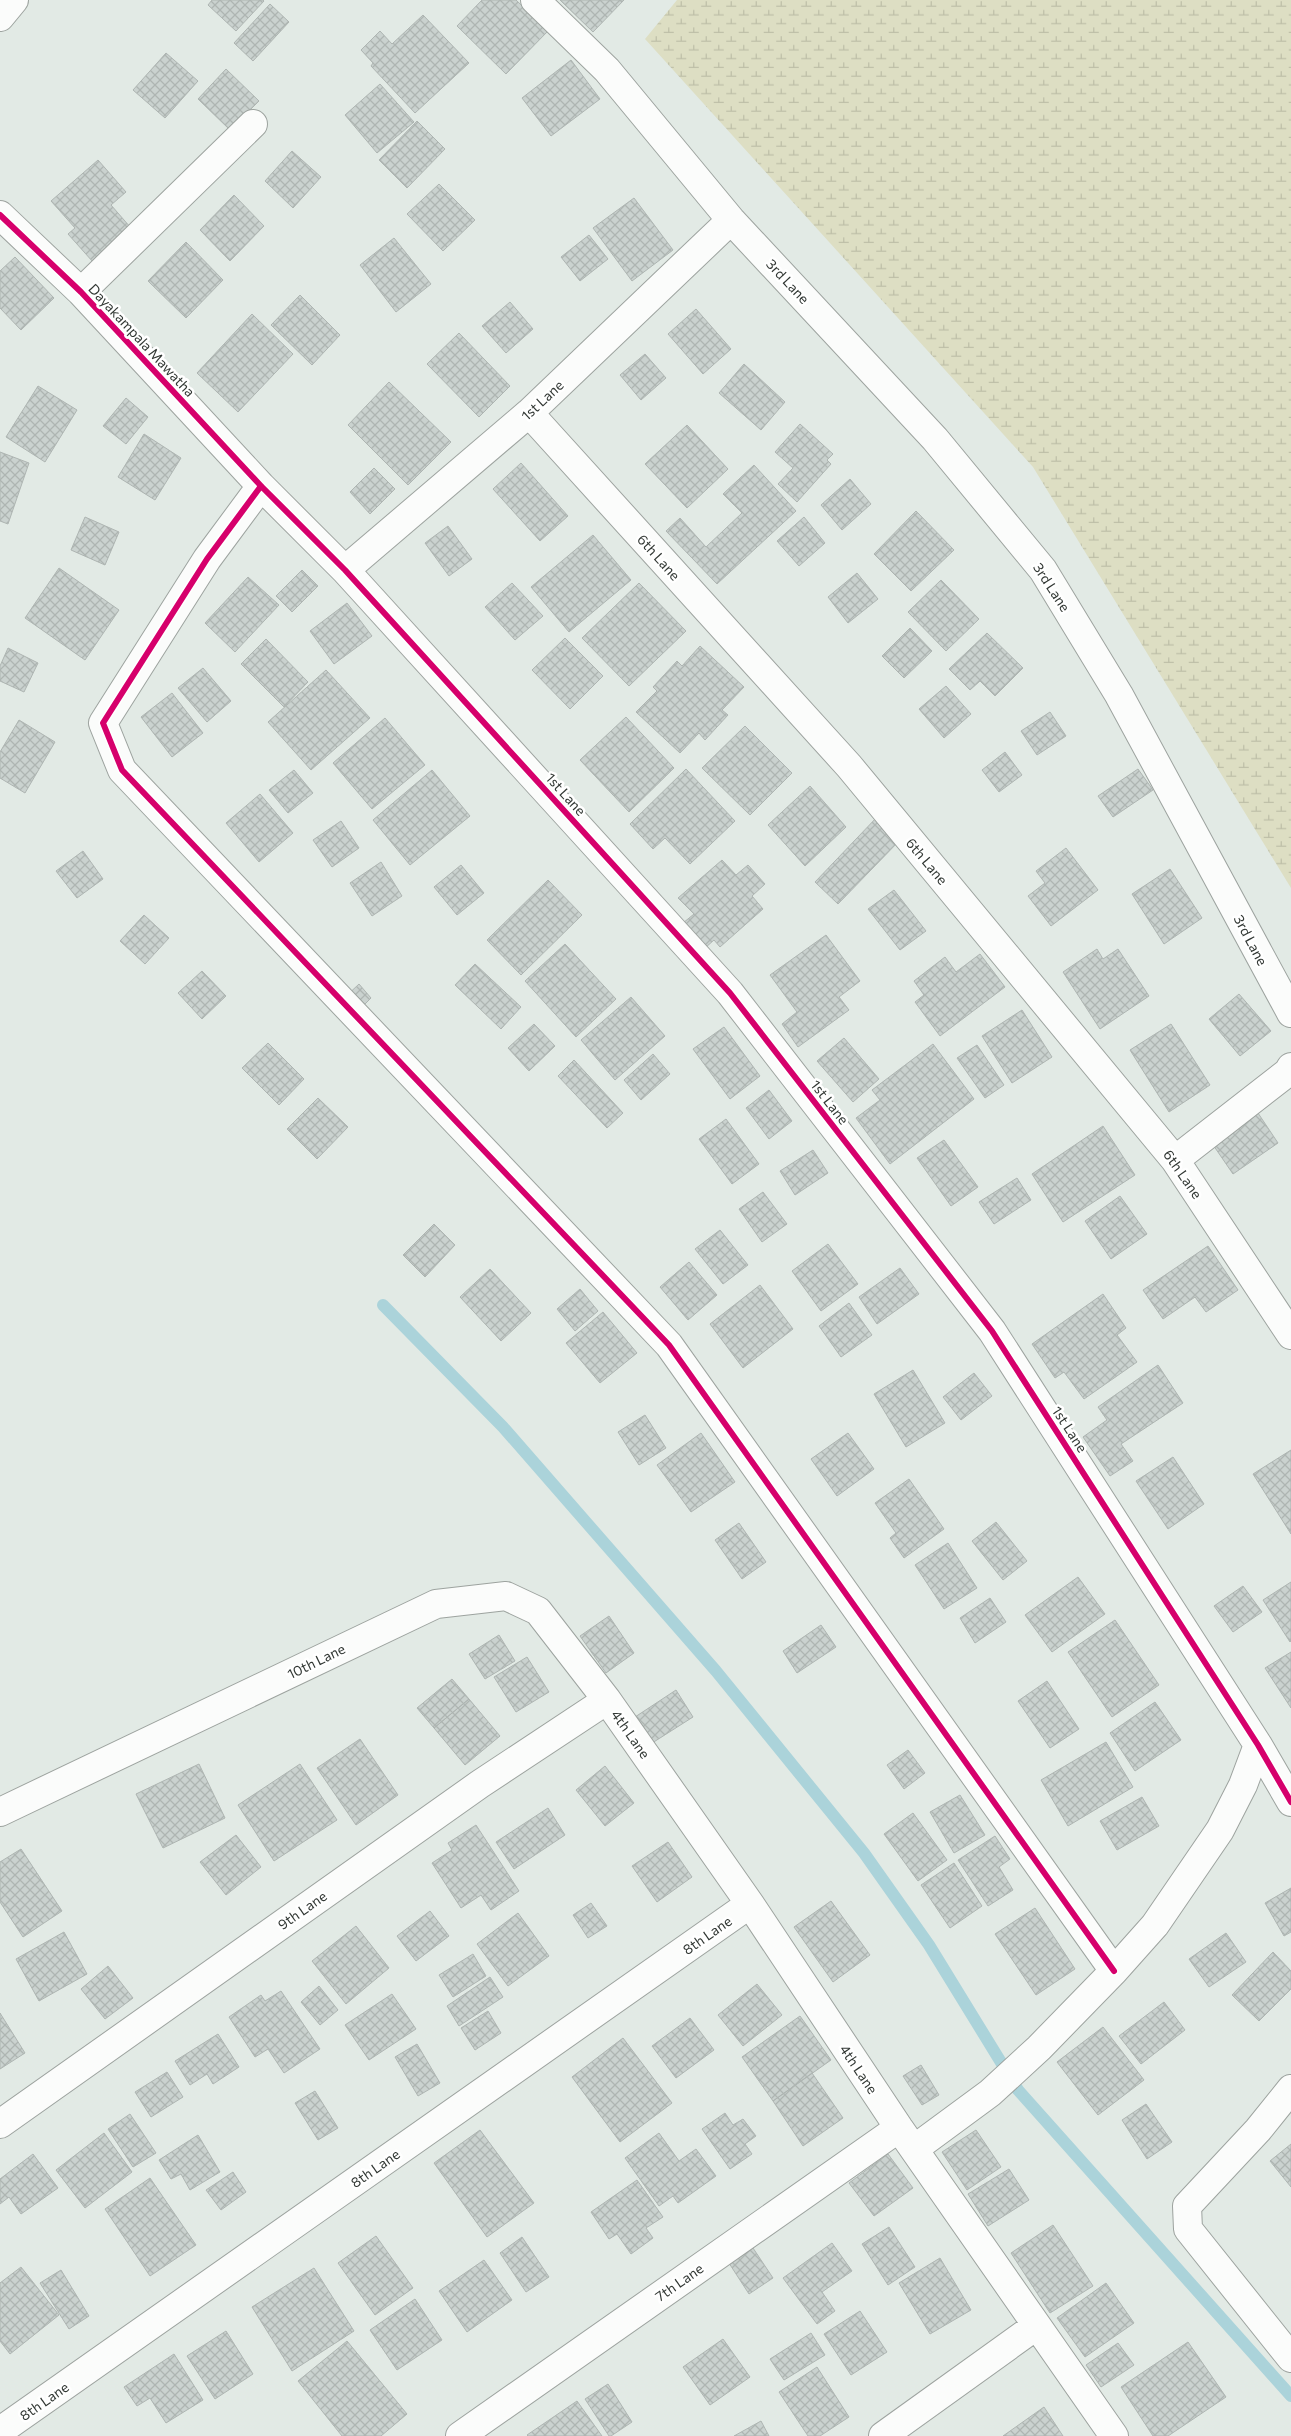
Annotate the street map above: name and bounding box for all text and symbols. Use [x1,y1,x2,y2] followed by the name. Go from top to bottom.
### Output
[763,255,813,307] street label: 3rd Lane
[85,280,199,400] street label: Dayakampala Mawatha
[517,376,567,424] street label: 1st Lane
[634,531,684,583] street label: 6th Lane
[1030,559,1074,615] street label: 3rd Lane
[542,769,590,819] street label: 1st Lane
[903,834,951,888] street label: 6th Lane
[1231,912,1271,968] street label: 3rd Lane
[807,1076,853,1128] street label: 1st Lane
[1160,1146,1206,1202] street label: 6th Lane
[1049,1403,1091,1455] street label: 1st Lane
[284,1640,348,1682] street label: 10th Lane
[608,1706,654,1762] street label: 4th Lane
[274,1887,330,1933] street label: 9th Lane
[679,1912,735,1958] street label: 8th Lane
[836,2041,882,2097] street label: 4th Lane
[347,2145,403,2191] street label: 8th Lane
[652,2259,706,2305] street label: 7th Lane
[16,2378,72,2424] street label: 8th Lane

